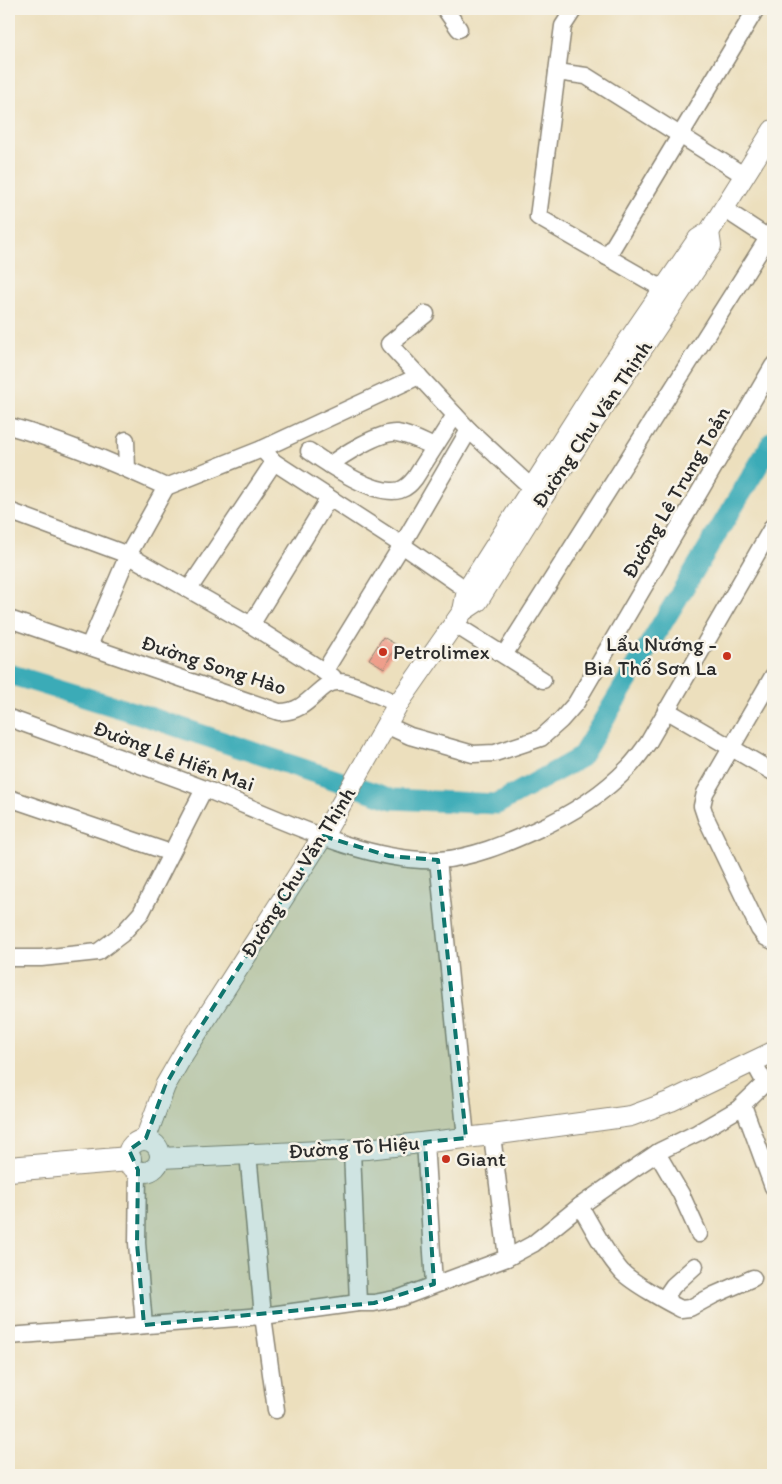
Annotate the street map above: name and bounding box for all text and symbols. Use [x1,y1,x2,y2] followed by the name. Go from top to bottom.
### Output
[526,335,657,512] street label: Đường Chu Văn Thịnh
[616,401,735,582] street label: Đường Lê Trung Toản
[139,629,290,700] street label: Đường Song Hào
[584,631,717,680] place label: Lẩu Nướng - Bia Thổ Sơn La
[393,639,490,664] place label: Petrolimex
[377,646,389,658] marker: Petrolimex
[721,650,733,662] marker: Lẩu Nướng - Bia Thổ Sơn La
[90,715,258,796] street label: Đường Lê Hiến Mai
[235,781,361,962] street label: Đường Chu Văn Thịnh
[288,1129,421,1164] street label: Đường Tô Hiệu
[456,1146,506,1171] place label: Giant
[440,1153,452,1165] marker: Giant

